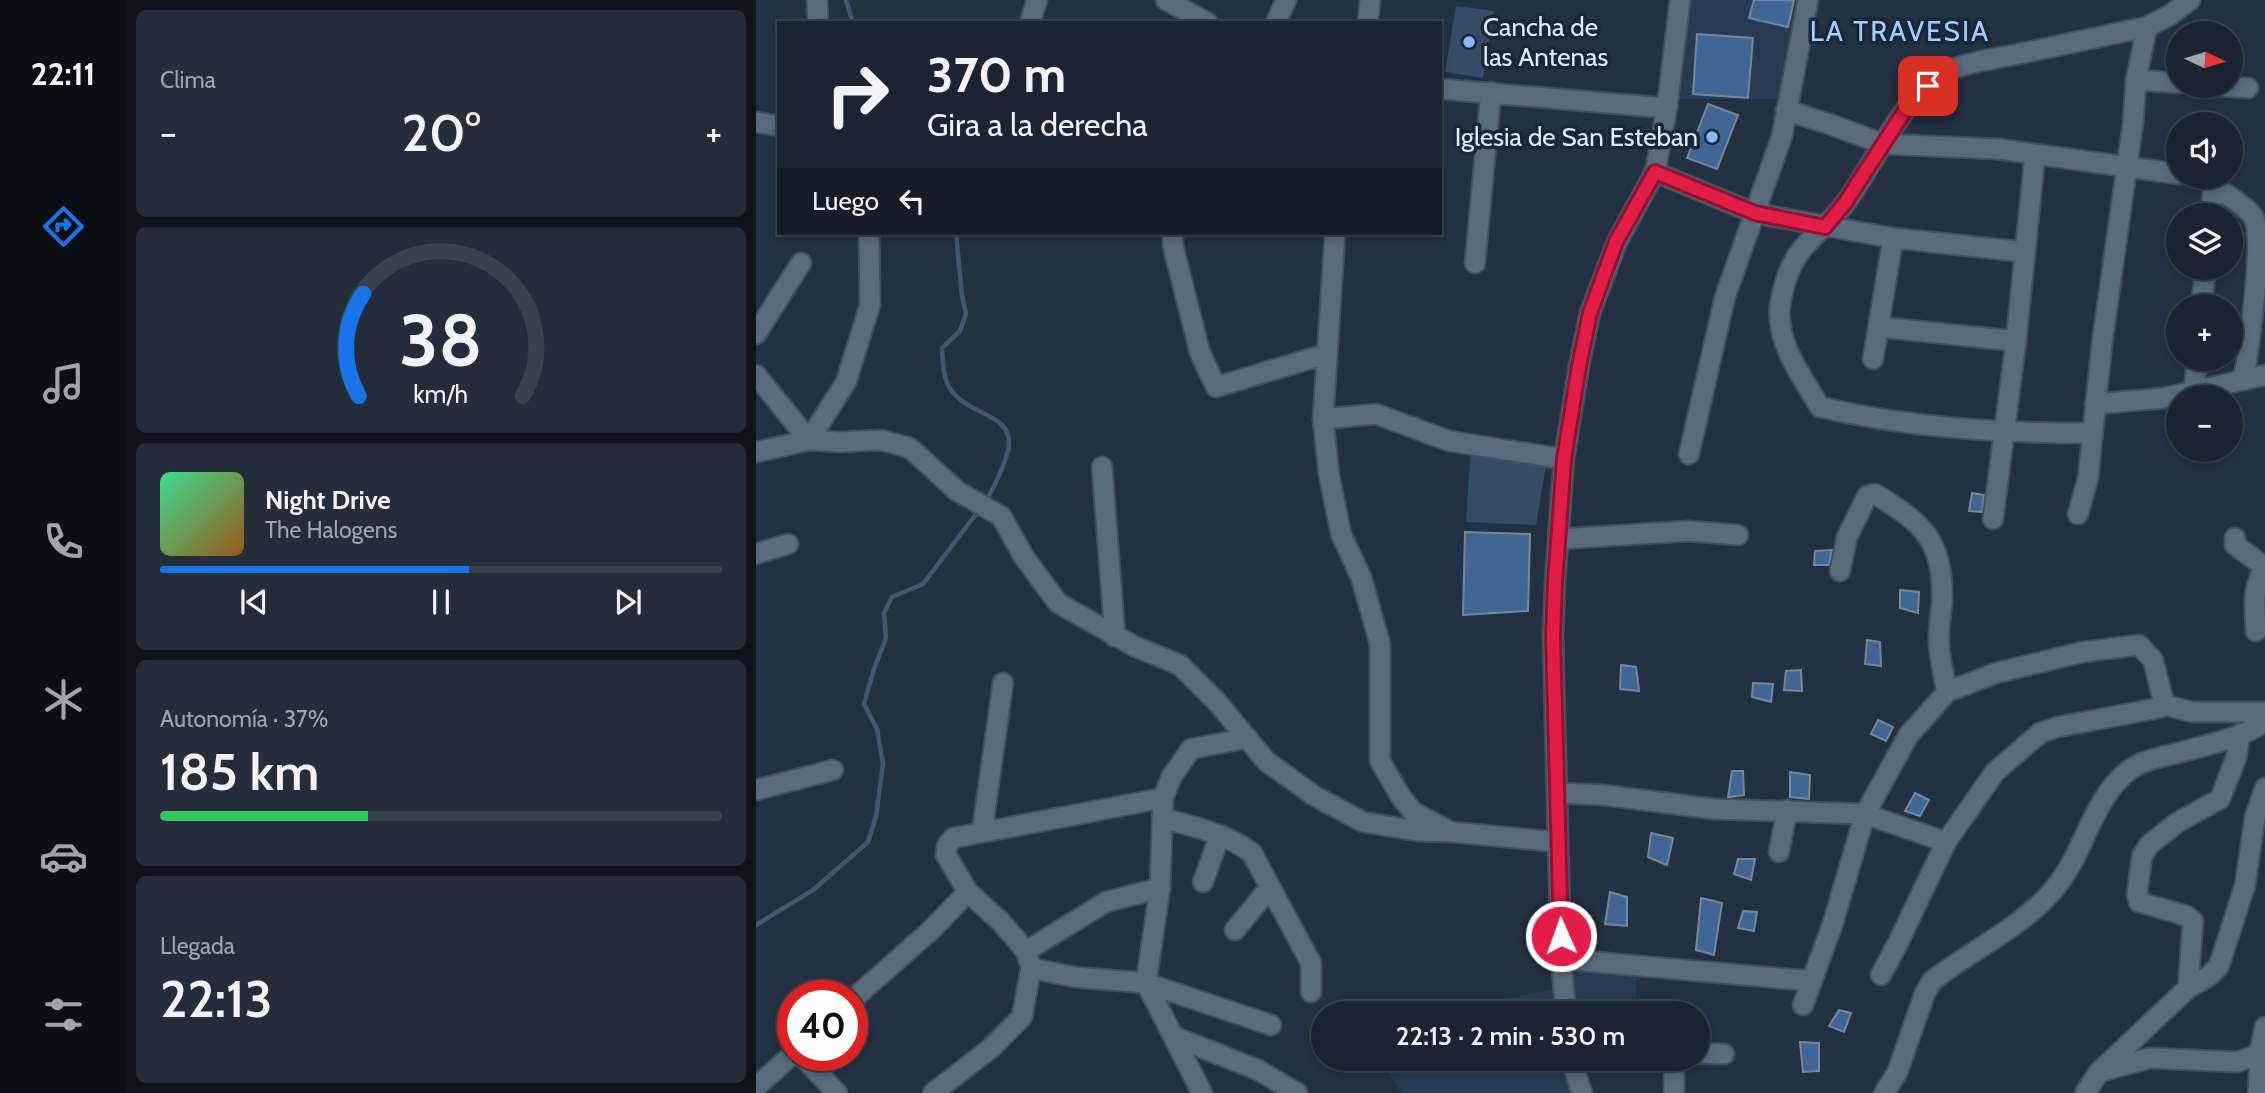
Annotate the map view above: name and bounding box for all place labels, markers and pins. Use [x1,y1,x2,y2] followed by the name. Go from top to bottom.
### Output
[1483,11,1609,73] place label: Cancha de las Antenas
[1461,34,1477,50] marker: Cancha de las Antenas
[1898,56,1958,116] pin
[1455,121,1698,153] place label: Iglesia de San Esteban
[1704,129,1720,145] marker: Iglesia de San Esteban

